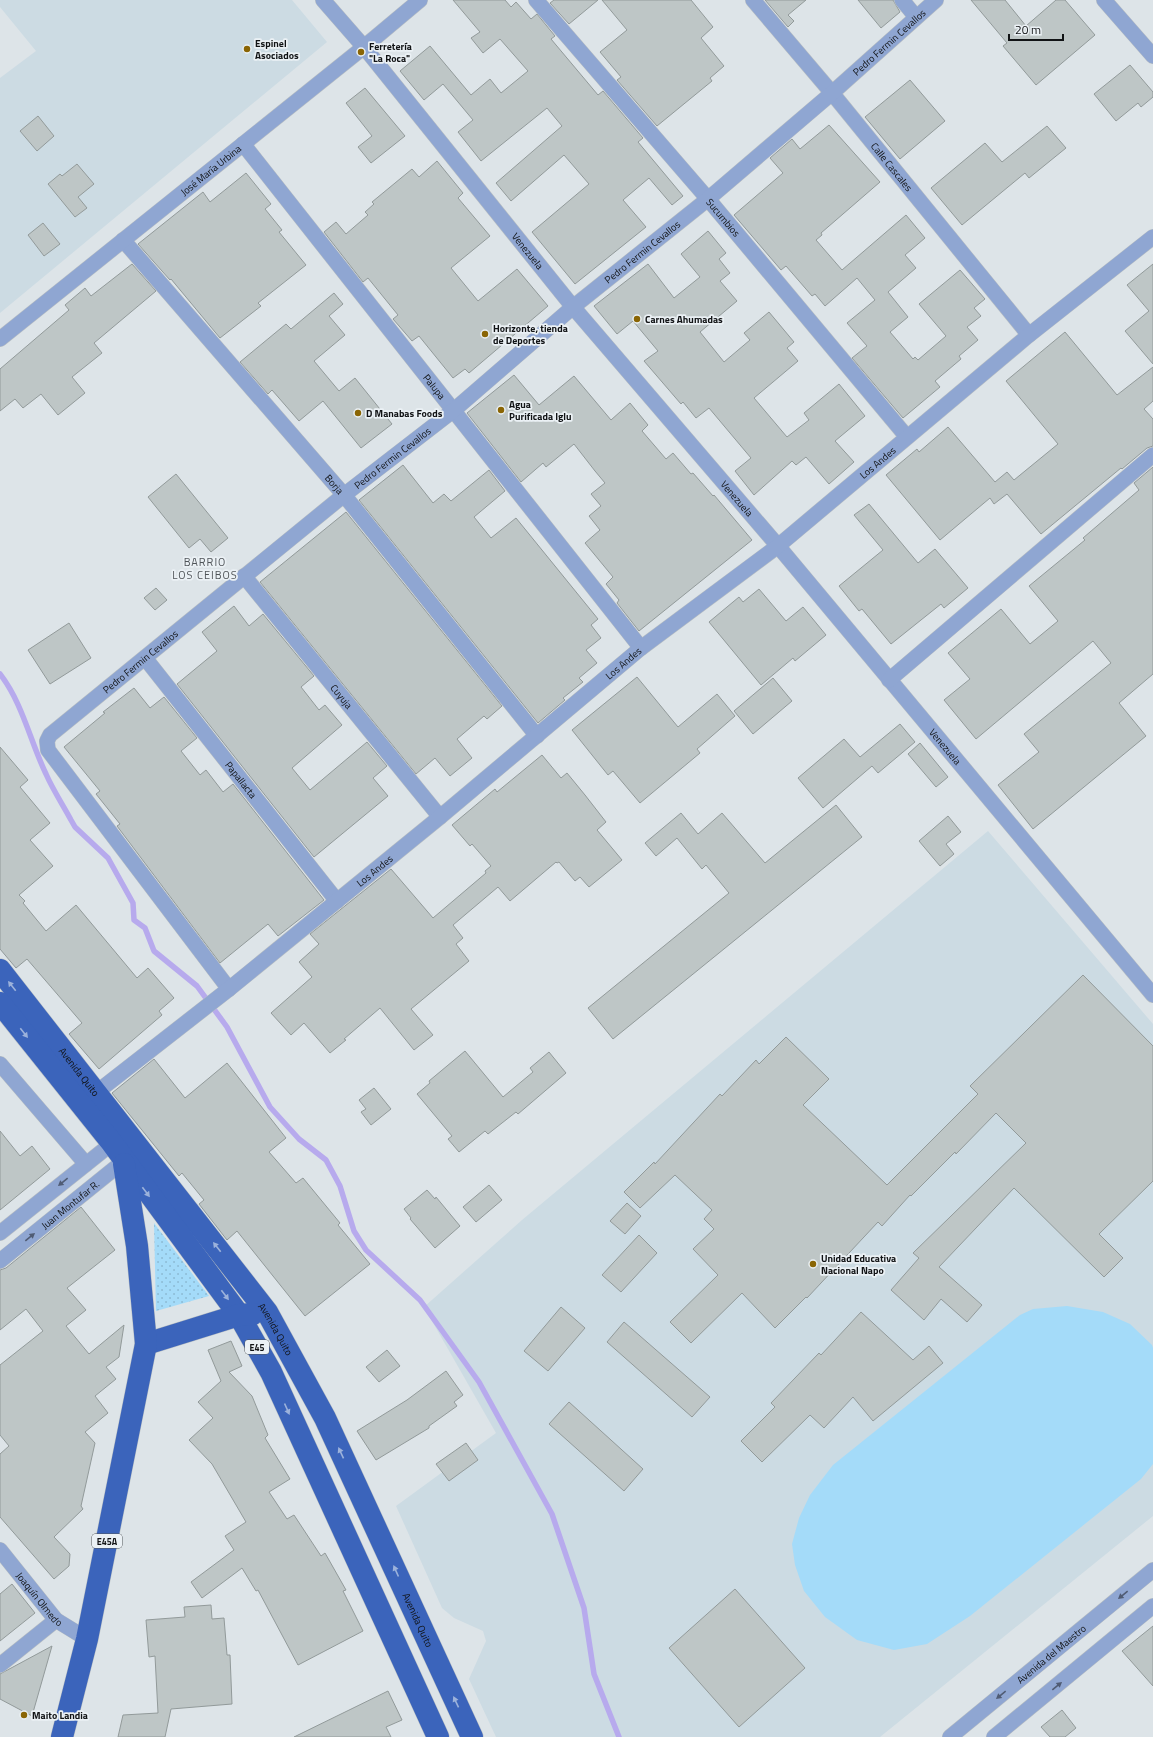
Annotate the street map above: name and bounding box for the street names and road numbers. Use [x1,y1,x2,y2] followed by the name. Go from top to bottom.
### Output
[849,5,929,79] street label: Pedro Fermin Cevallos
[868,139,917,194] street label: Calle Cascales
[177,141,244,199] street label: José María Urbina
[703,195,744,240] street label: Sucumbios
[601,216,684,287] street label: Pedro Fermin Cevallos
[509,229,547,272] street label: Venezuela
[420,371,449,402] street label: Palupa
[351,423,434,492] street label: Pedro Fermin Cevallos
[856,443,899,482] street label: Los Andes
[322,471,347,497] street label: Borja
[717,477,757,520] street label: Venezuela
[99,626,181,697] street label: Pedro Fermin Cevallos
[602,643,645,683] street label: Los Andes
[327,681,356,712] street label: Cuyuja
[926,725,965,768] street label: Venezuela
[222,758,261,801] street label: Papallacta
[353,851,396,890] street label: Los Andes
[55,1044,103,1099] street label: Avenida Quito
[38,1176,102,1233] street label: Juan Montufar R.
[255,1299,297,1358] street label: Avenida Quito
[245,1340,269,1354] road number: E45
[92,1534,122,1548] road number: E45A
[13,1569,66,1630] street label: Joaquín Olmedo
[399,1590,437,1650] street label: Avenida Quito
[1013,1621,1089,1687] street label: Avenida del Maestro

